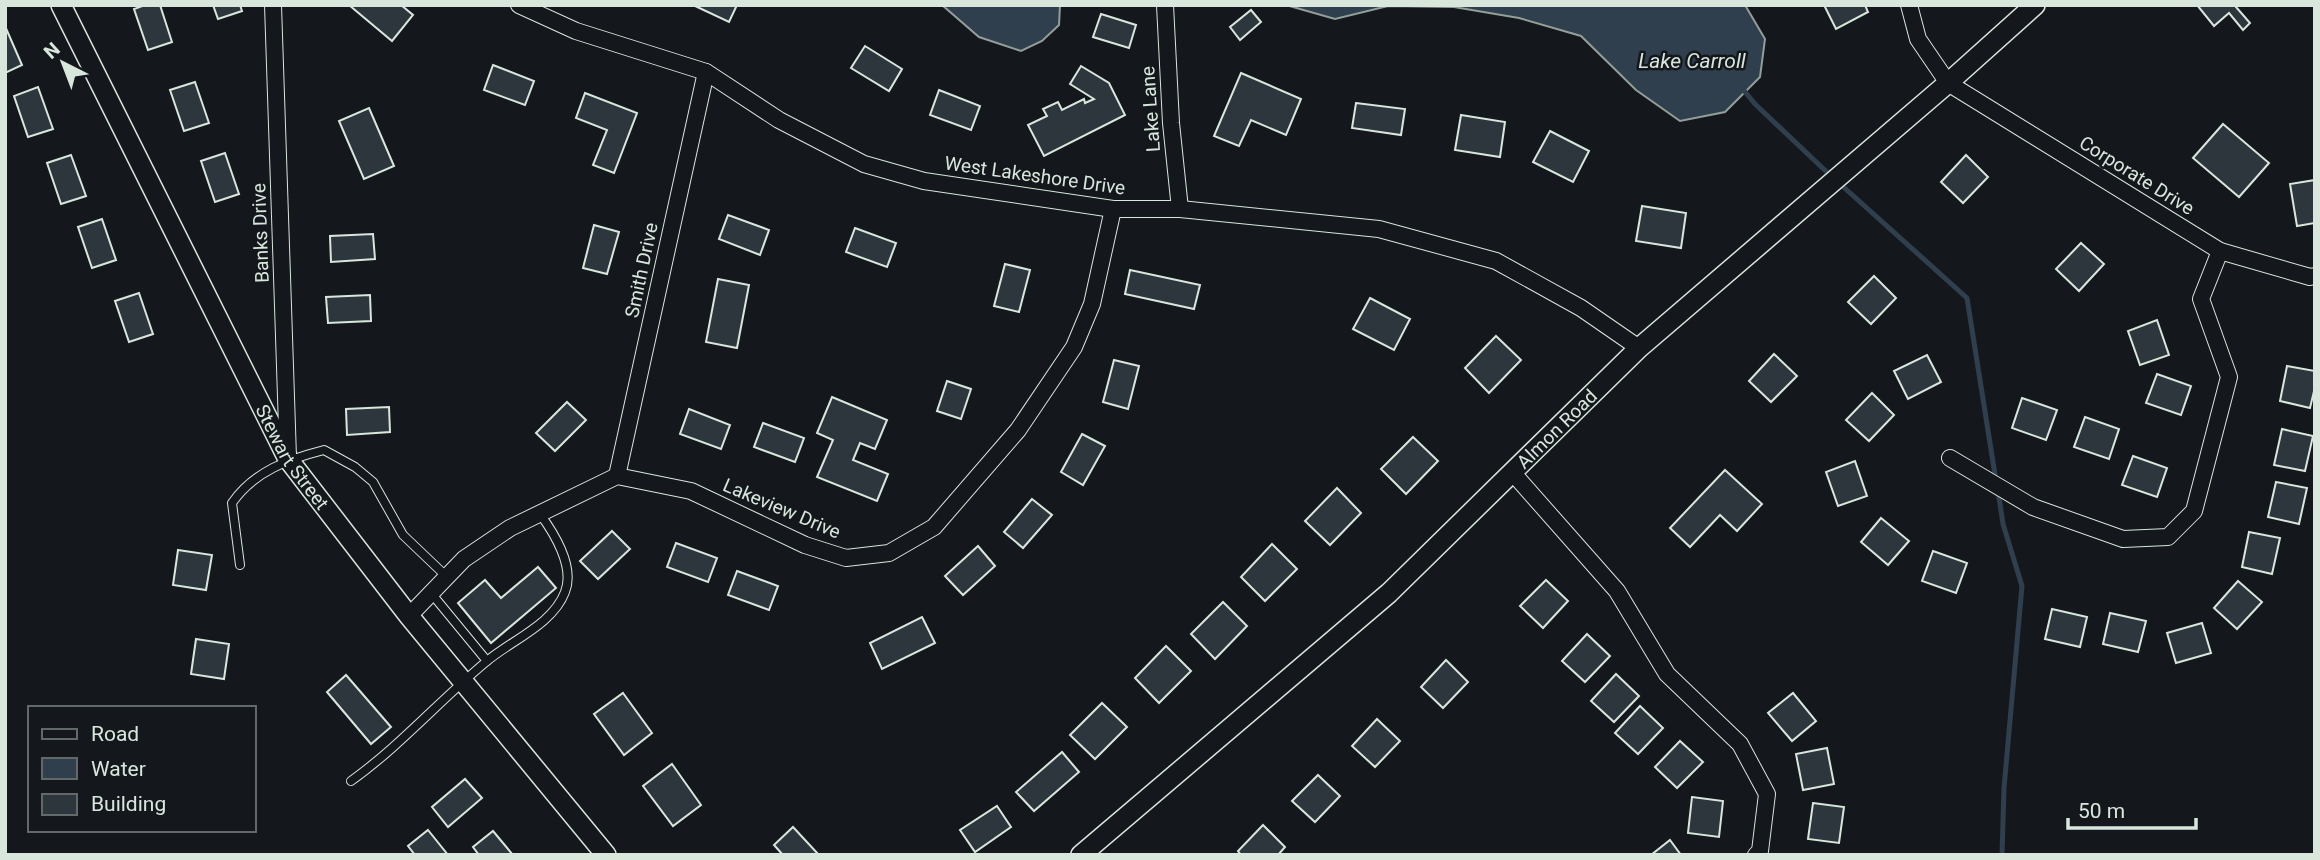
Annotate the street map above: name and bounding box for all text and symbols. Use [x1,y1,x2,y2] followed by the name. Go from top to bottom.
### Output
[28,28,98,98] north arrow
[39,38,65,64] text: N
[1638,49,1747,73] water label: Lake Carroll
[1136,65,1165,153] street label: Lake Lane
[2075,131,2198,220] street label: Corporate Drive
[943,151,1127,200] street label: West Lakeshore Drive
[247,183,274,283] street label: Banks Drive
[620,220,663,320] street label: Smith Drive
[1512,385,1602,474] street label: Almon Road
[251,401,334,514] street label: Stewart Street
[720,473,844,544] street label: Lakeview Drive
[28,706,256,832] legend
[91,722,139,746] text: Road
[91,757,146,781] text: Water
[2068,786,2196,830] scale bar
[91,792,166,816] text: Building
[2078,799,2125,823] text: 50 m

